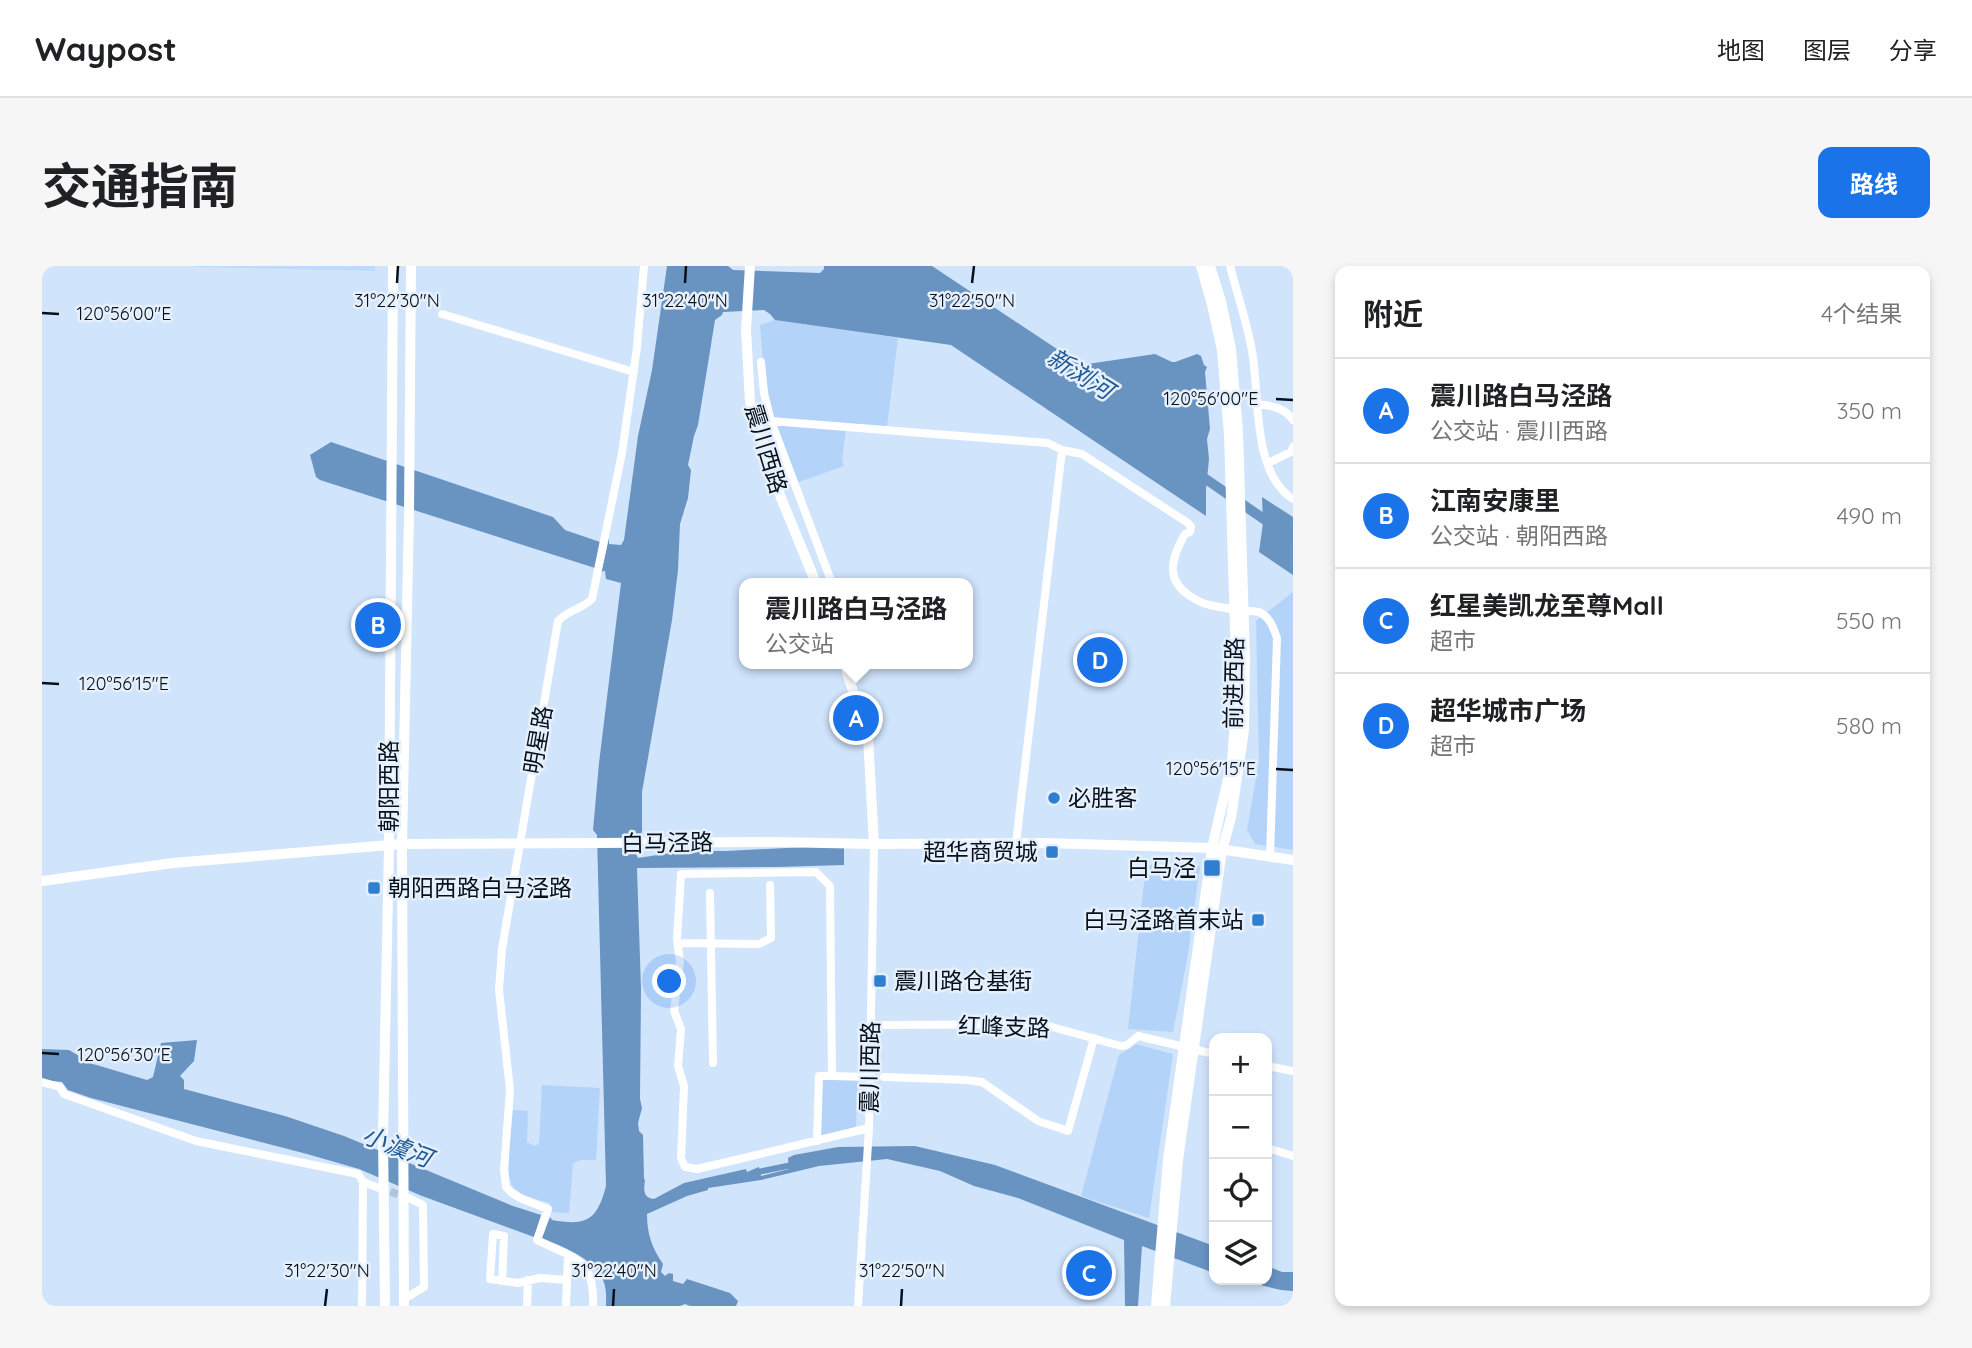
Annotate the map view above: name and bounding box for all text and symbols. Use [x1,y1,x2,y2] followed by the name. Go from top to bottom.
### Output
[35,28,177,69] text: Waypost
[1717,35,1765,65] text: 地图
[1803,35,1851,65] text: 图层
[1889,35,1937,65] text: 分享
[1818,147,1930,218] button: 路线
[42,155,238,216] text: 交通指南
[354,289,440,312] text: 31°22'30"N
[642,289,728,312] text: 31°22'40"N
[929,289,1015,312] text: 31°22'50"N
[1363,295,1423,333] text: 附近
[1821,299,1902,328] text: 4个结果
[77,302,171,325] text: 120°56'00"E
[1042,341,1122,407] water label: 新浏河
[1430,379,1612,412] text: 震川路白马泾路
[1164,387,1258,410] text: 120°56'00"E
[1379,396,1393,425] text: A
[1836,396,1902,425] text: 350 m
[739,401,794,497] street label: 震川西路
[1430,416,1608,445] text: 公交站 · 震川西路
[1430,484,1560,517] text: 江南安康里
[1378,501,1394,530] text: B
[1837,501,1902,530] text: 490 m
[1430,521,1608,550] text: 公交站 · 朝阳西路
[739,578,973,669] popup
[1430,589,1664,622] text: 红星美凯龙至尊Mall
[765,592,947,625] text: 震川路白马泾路
[355,599,401,651] pin: B
[1379,606,1393,635] text: C
[1836,606,1902,635] text: 550 m
[1430,626,1476,655] text: 超市
[765,629,834,658] text: 公交站
[1077,634,1123,686] pin: D
[1218,637,1249,729] street label: 前进西路
[79,672,169,695] text: 120°56'15"E
[833,692,879,744] pin: A
[1430,694,1586,727] text: 超华城市广场
[517,703,558,776] street label: 明星路
[1378,711,1394,740] text: D
[1836,711,1902,740] text: 580 m
[1430,731,1476,760] text: 超市
[374,740,403,832] street label: 朝阳西路
[1166,757,1256,780] text: 120°56'15"E
[1068,783,1137,812] place label: 必胜客
[1046,790,1062,806] marker: 必胜客
[621,827,713,858] street label: 白马泾路
[923,837,1038,866] place label: 超华商贸城
[1044,844,1060,860] marker: 超华商贸城
[1127,853,1196,882] place label: 白马泾
[1202,858,1222,878] marker: 白马泾
[388,873,572,902] place label: 朝阳西路白马泾路
[366,880,382,896] marker: 朝阳西路白马泾路
[1083,905,1244,934] place label: 白马泾路首末站
[1250,912,1266,928] marker: 白马泾路首末站
[652,964,686,998] your location
[894,966,1032,995] place label: 震川路仓基街
[872,973,888,989] marker: 震川路仓基街
[958,1010,1050,1043] street label: 红峰支路
[854,1021,885,1113] street label: 震川西路
[1209,1033,1272,1285] map controls
[1209,1033,1272,1096] button: +
[77,1043,171,1066] text: 120°56'30"E
[1209,1096,1272,1159] button: −
[358,1119,440,1174] water label: 小澞河
[1209,1159,1272,1222] button: locate
[1209,1222,1272,1285] button: layers
[1066,1247,1112,1299] pin: C
[284,1259,370,1282] text: 31°22'30"N
[571,1259,657,1282] text: 31°22'40"N
[859,1259,945,1282] text: 31°22'50"N

